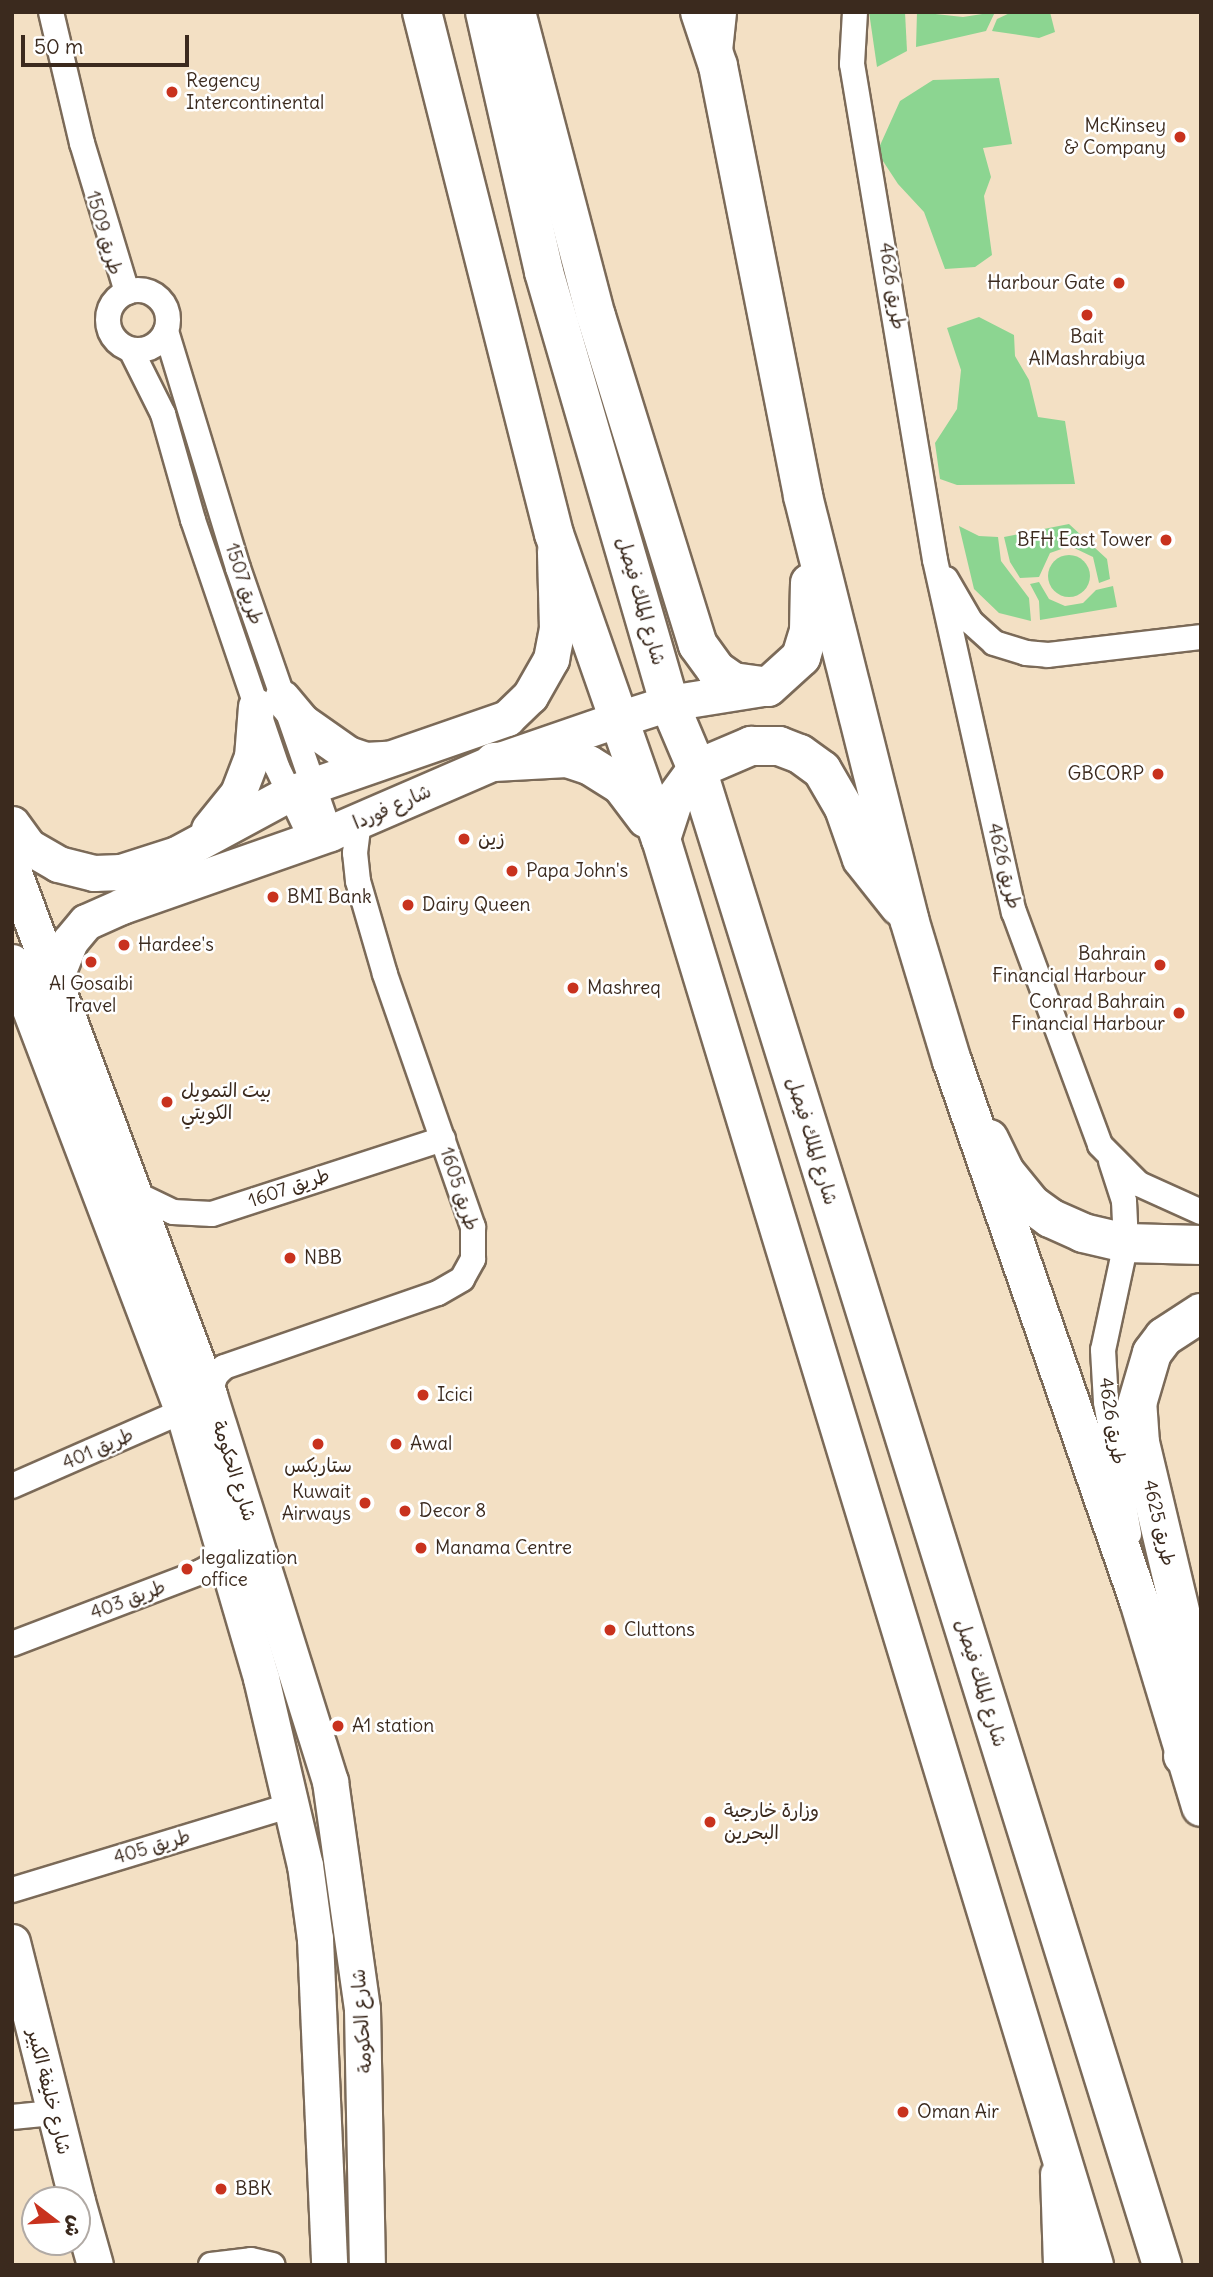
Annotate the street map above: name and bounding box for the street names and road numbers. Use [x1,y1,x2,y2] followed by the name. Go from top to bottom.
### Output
[81,188,127,278] street label: طريق 1509
[874,241,910,331] street label: طريق 4626
[612,534,670,668] street label: شارع الملك فيصل
[220,540,268,628] street label: طريق 1507
[349,780,435,834] street label: شارع فوردا
[982,821,1026,911] street label: طريق 4626
[782,1074,842,1208] street label: شارع الملك فيصل
[435,1144,483,1234] street label: طريق 1605
[245,1163,333,1213] street label: طريق 1607
[1094,1376,1130,1466] street label: طريق 4626
[207,1418,261,1524] street label: شارع الحكومة
[59,1423,137,1475] street label: طريق 401
[1138,1478,1180,1568] street label: طريق 4625
[87,1575,169,1625] street label: طريق 403
[951,1616,1011,1750] street label: شارع الملك فيصل
[111,1825,193,1869] street label: طريق 405
[347,1968,377,2074] street label: شارع الحكومة
[22,2027,76,2157] street label: شارع خليفة الكبير

